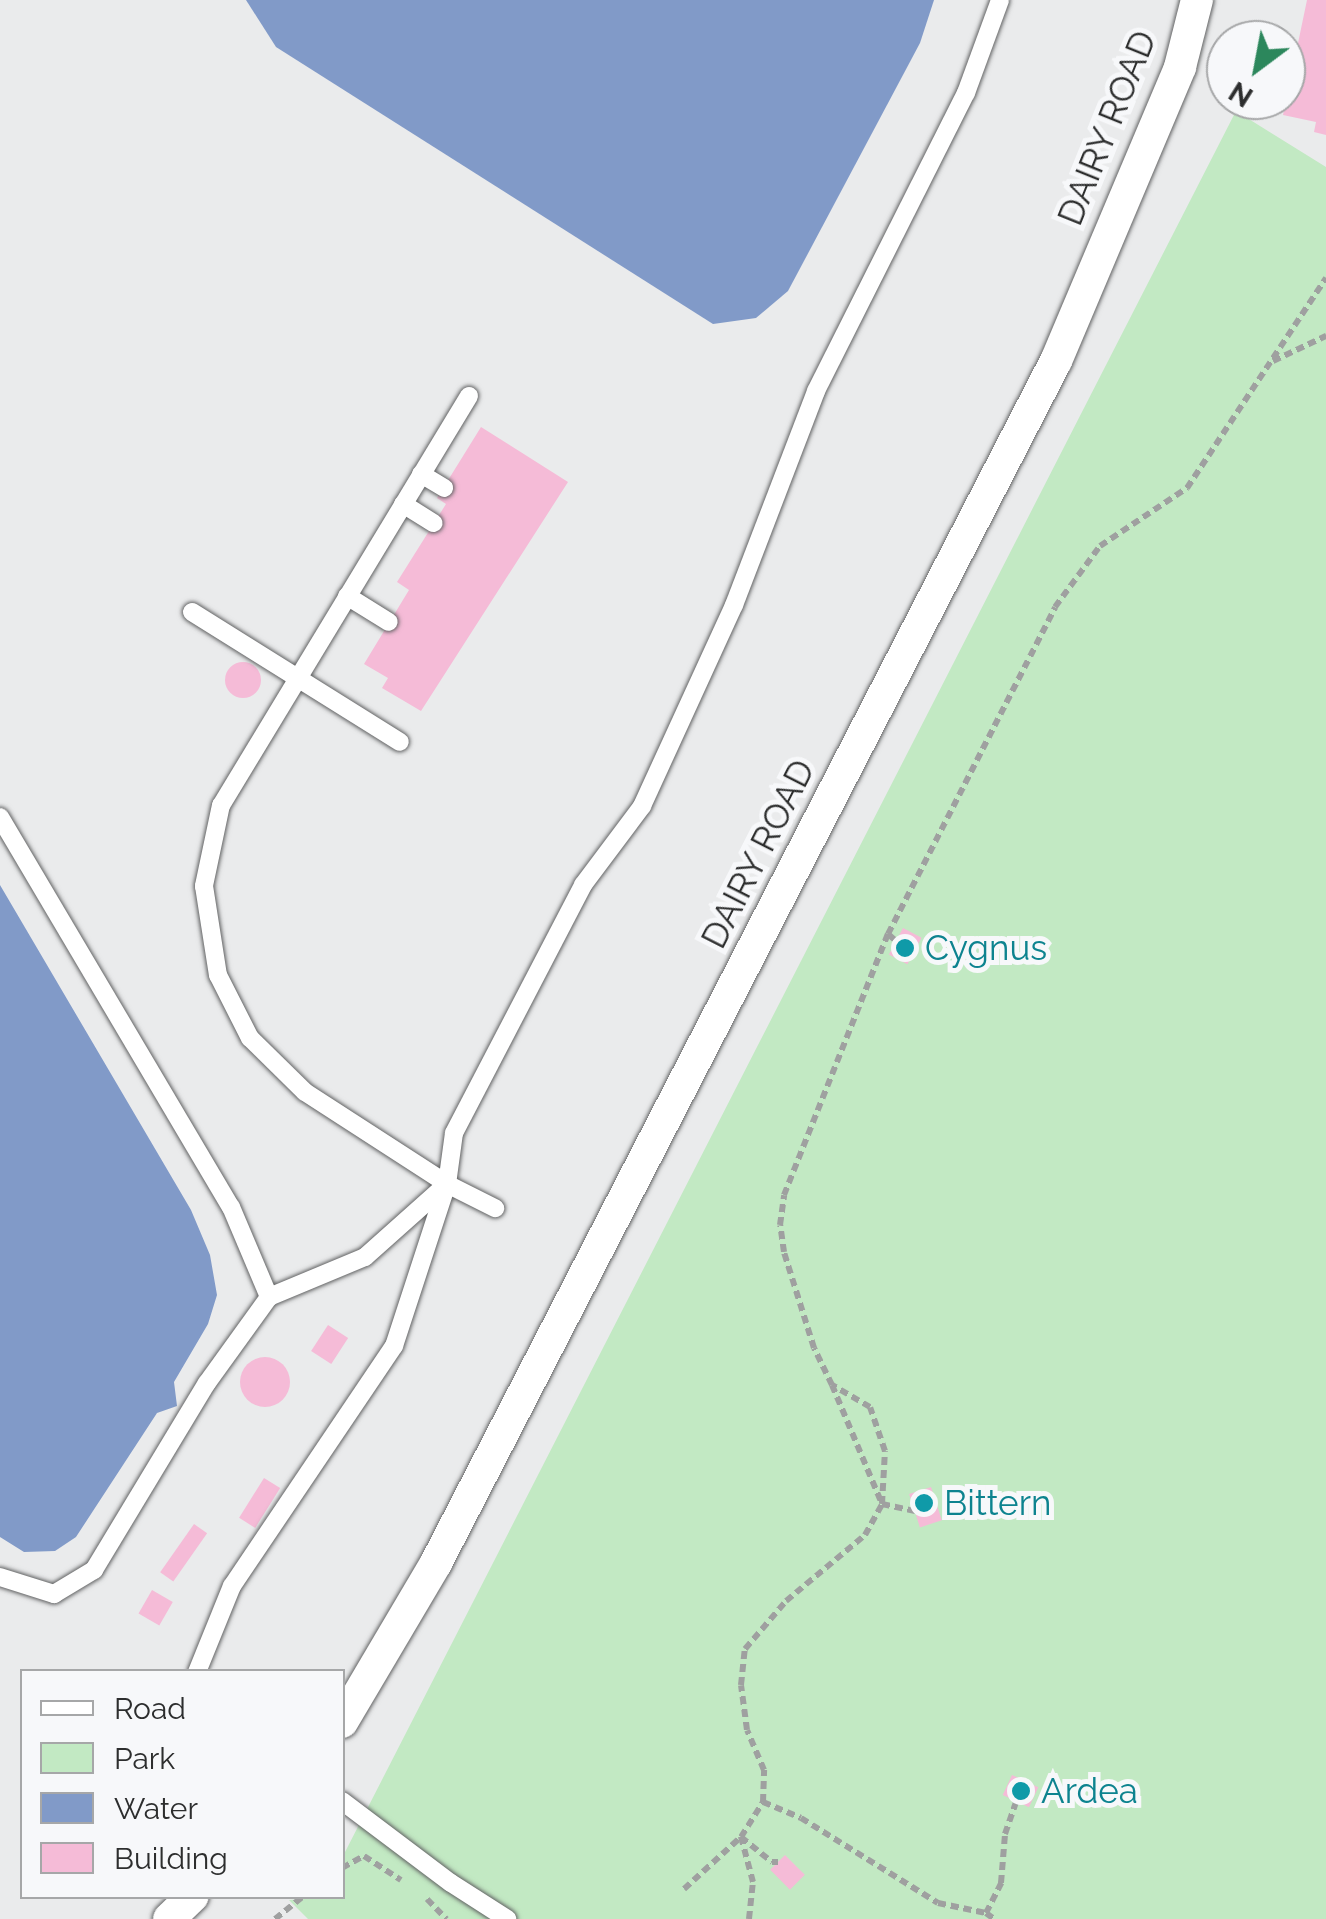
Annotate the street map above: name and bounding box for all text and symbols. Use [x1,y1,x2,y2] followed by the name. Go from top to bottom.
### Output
[1206,20,1306,120] north arrow
[1049,24,1165,232] street label: DAIRY ROAD
[1223,75,1259,114] text: N
[692,752,824,956] street label: DAIRY ROAD
[925,927,1047,969] place label: Cygnus
[894,937,916,959] marker: Cygnus
[944,1482,1051,1524] place label: Bittern
[913,1492,935,1514] marker: Bittern
[20,1669,345,1899] legend
[114,1691,186,1726] text: Road
[114,1741,175,1776] text: Park
[1041,1770,1138,1812] place label: Ardea
[1010,1780,1032,1802] marker: Ardea
[114,1791,198,1826] text: Water
[114,1841,228,1876] text: Building

